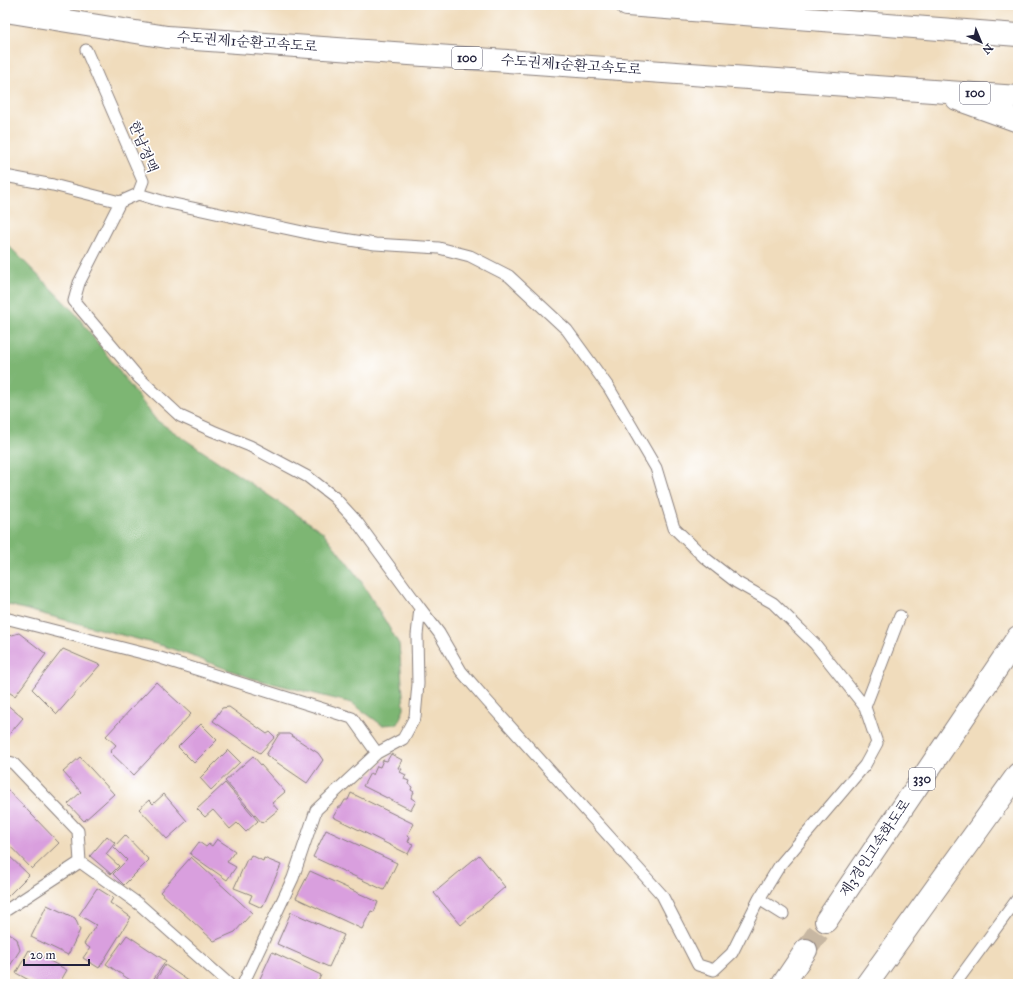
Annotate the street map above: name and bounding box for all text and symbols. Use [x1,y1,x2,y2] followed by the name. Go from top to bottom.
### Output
[961,22,1001,62] north arrow
[176,29,318,55] street label: 수도권제1순환고속도로
[979,41,995,57] text: N
[452,47,482,69] road number: 100
[500,52,642,78] street label: 수도권제1순환고속도로
[960,82,990,104] road number: 100
[125,119,161,175] street label: 한남정맥
[909,768,935,790] road number: 330
[836,796,914,900] street label: 제3경인고속화도로
[24,941,89,967] scale bar
[30,948,56,962] text: 20 m

